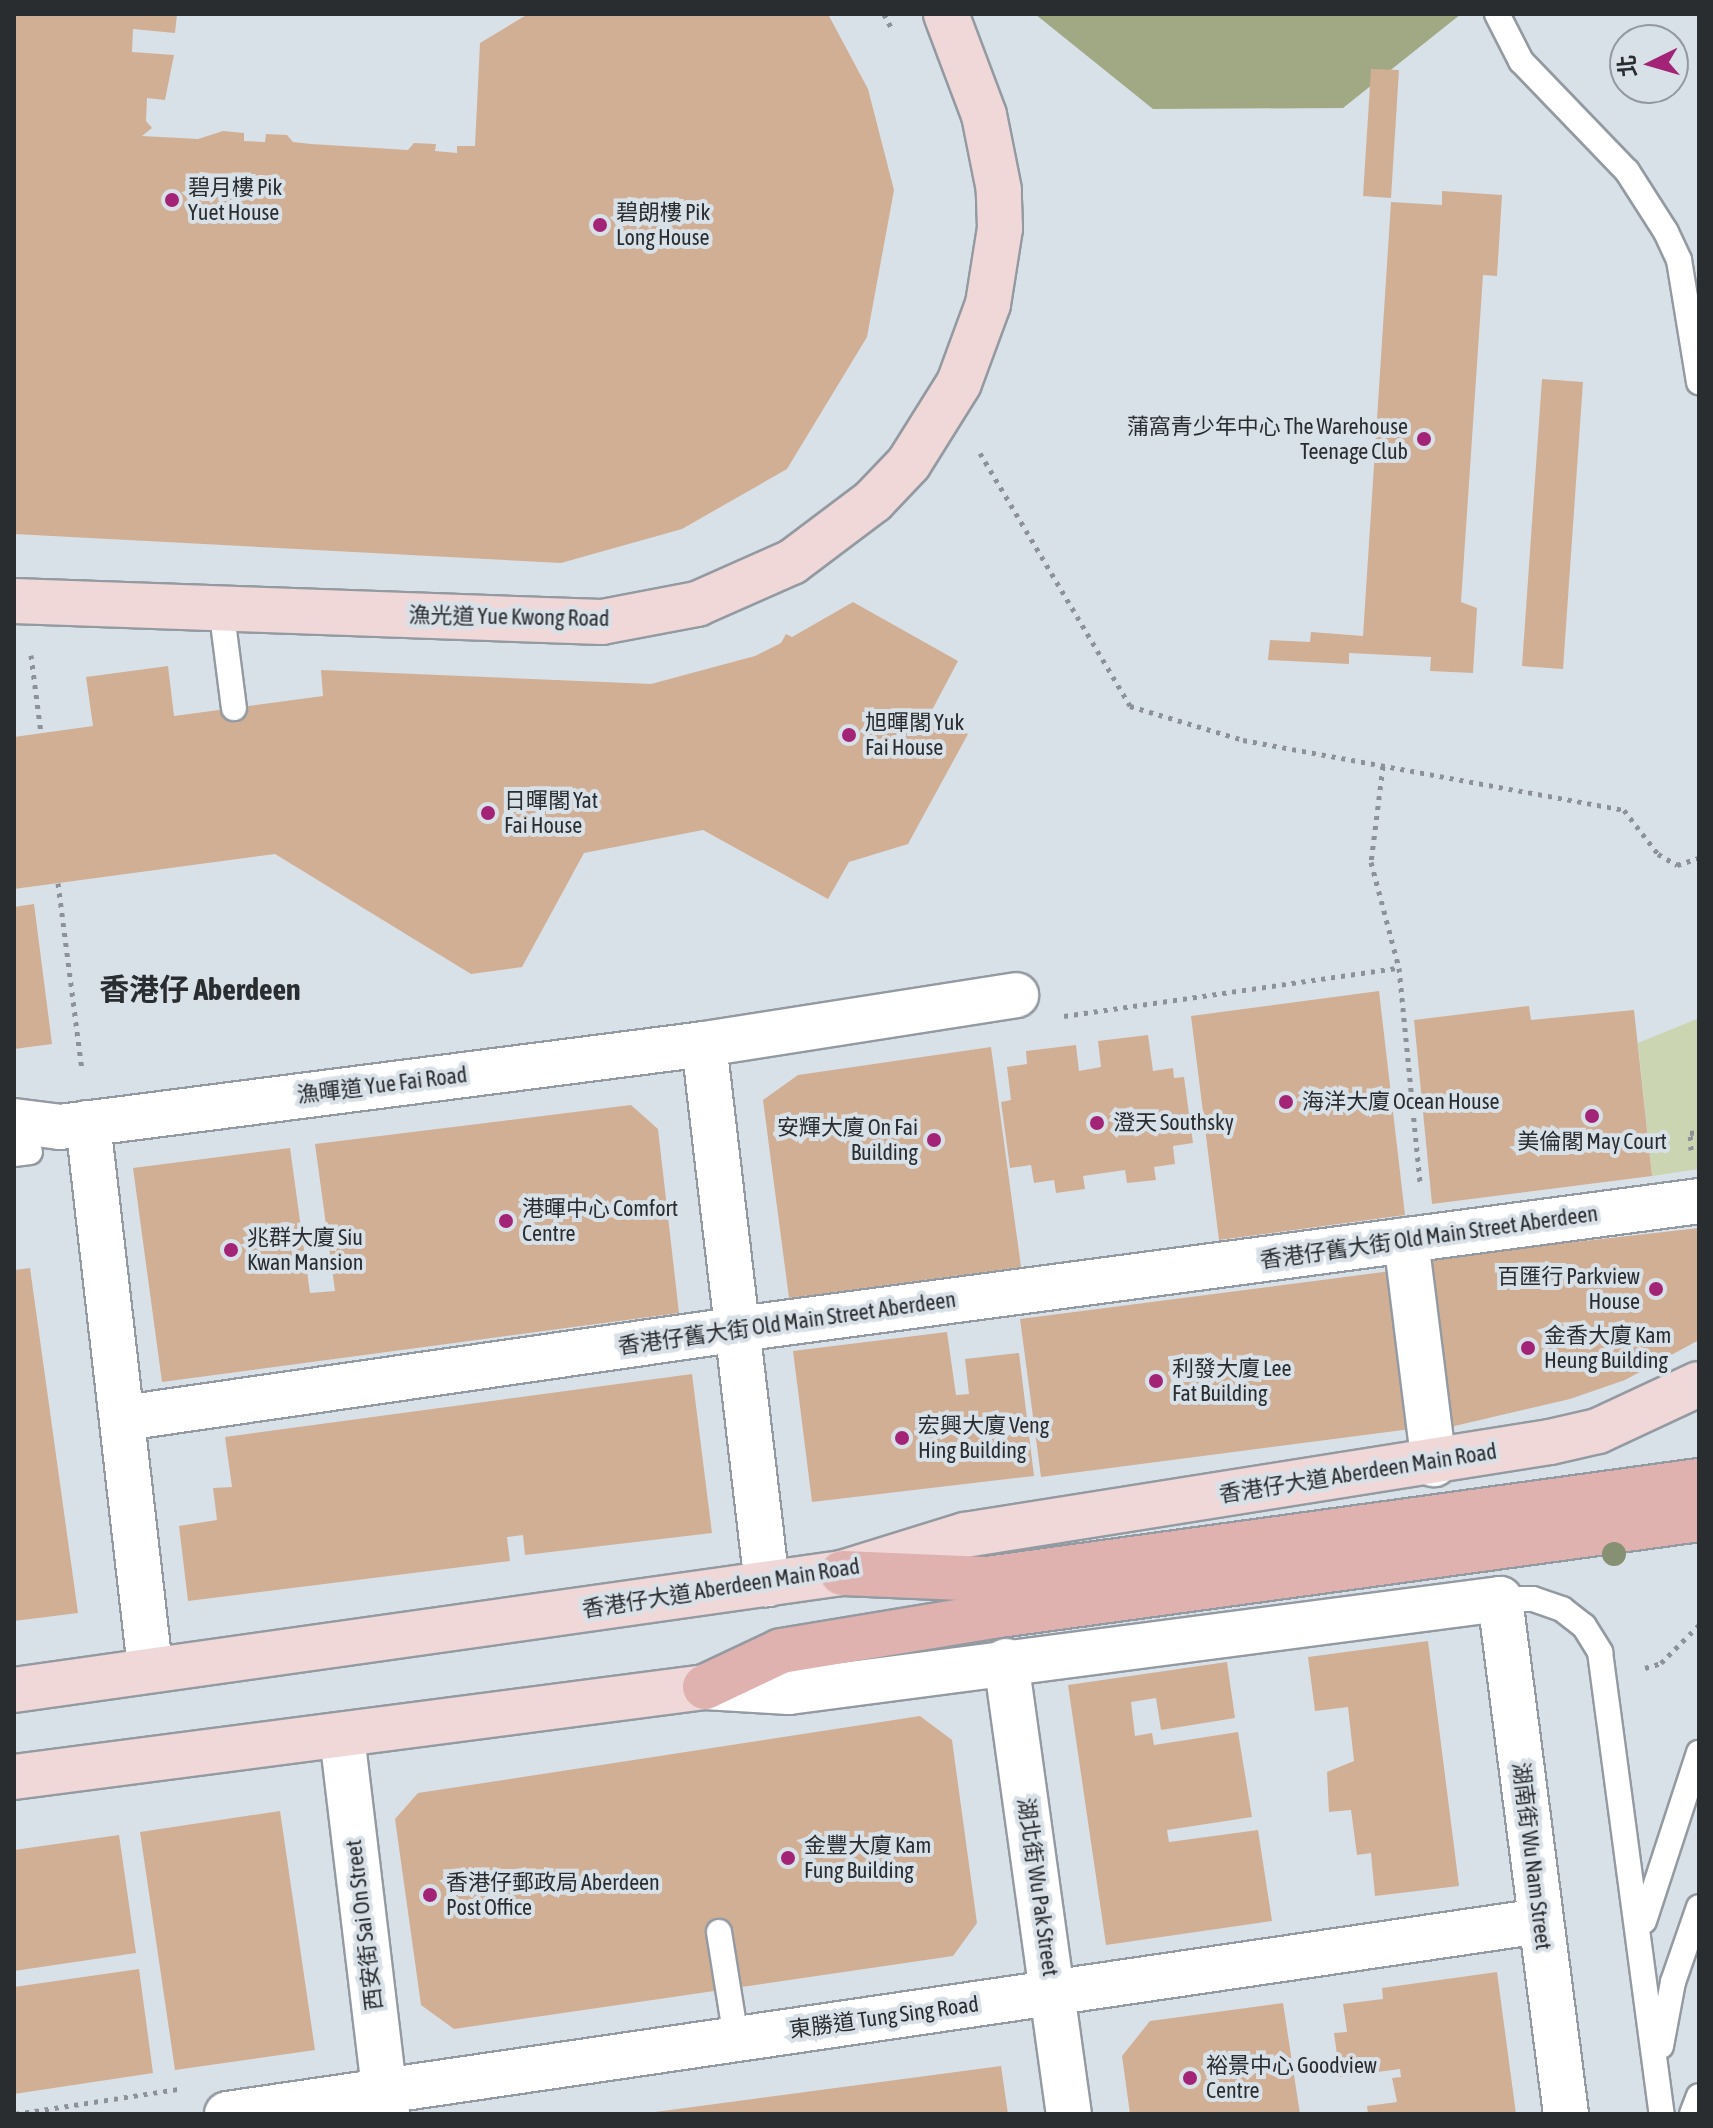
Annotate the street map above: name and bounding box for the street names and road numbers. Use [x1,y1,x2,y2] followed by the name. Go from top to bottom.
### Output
[408,602,610,632] street label: 漁光道 Yue Kwong Road
[295,1061,469,1109] street label: 漁暉道 Yue Fai Road
[1259,1200,1599,1274] street label: 香港仔舊大街 Old Main Street Aberdeen
[617,1286,957,1360] street label: 香港仔舊大街 Old Main Street Aberdeen
[1217,1438,1499,1508] street label: 香港仔大道 Aberdeen Main Road
[580,1553,862,1623] street label: 香港仔大道 Aberdeen Main Road
[1507,1761,1557,1951] street label: 湖南街 Wu Nam Street
[1012,1796,1064,1978] street label: 湖北街 Wu Pak Street
[340,1838,388,2012] street label: 西安街 Sai On Street
[788,1991,980,2043] street label: 東勝道 Tung Sing Road

